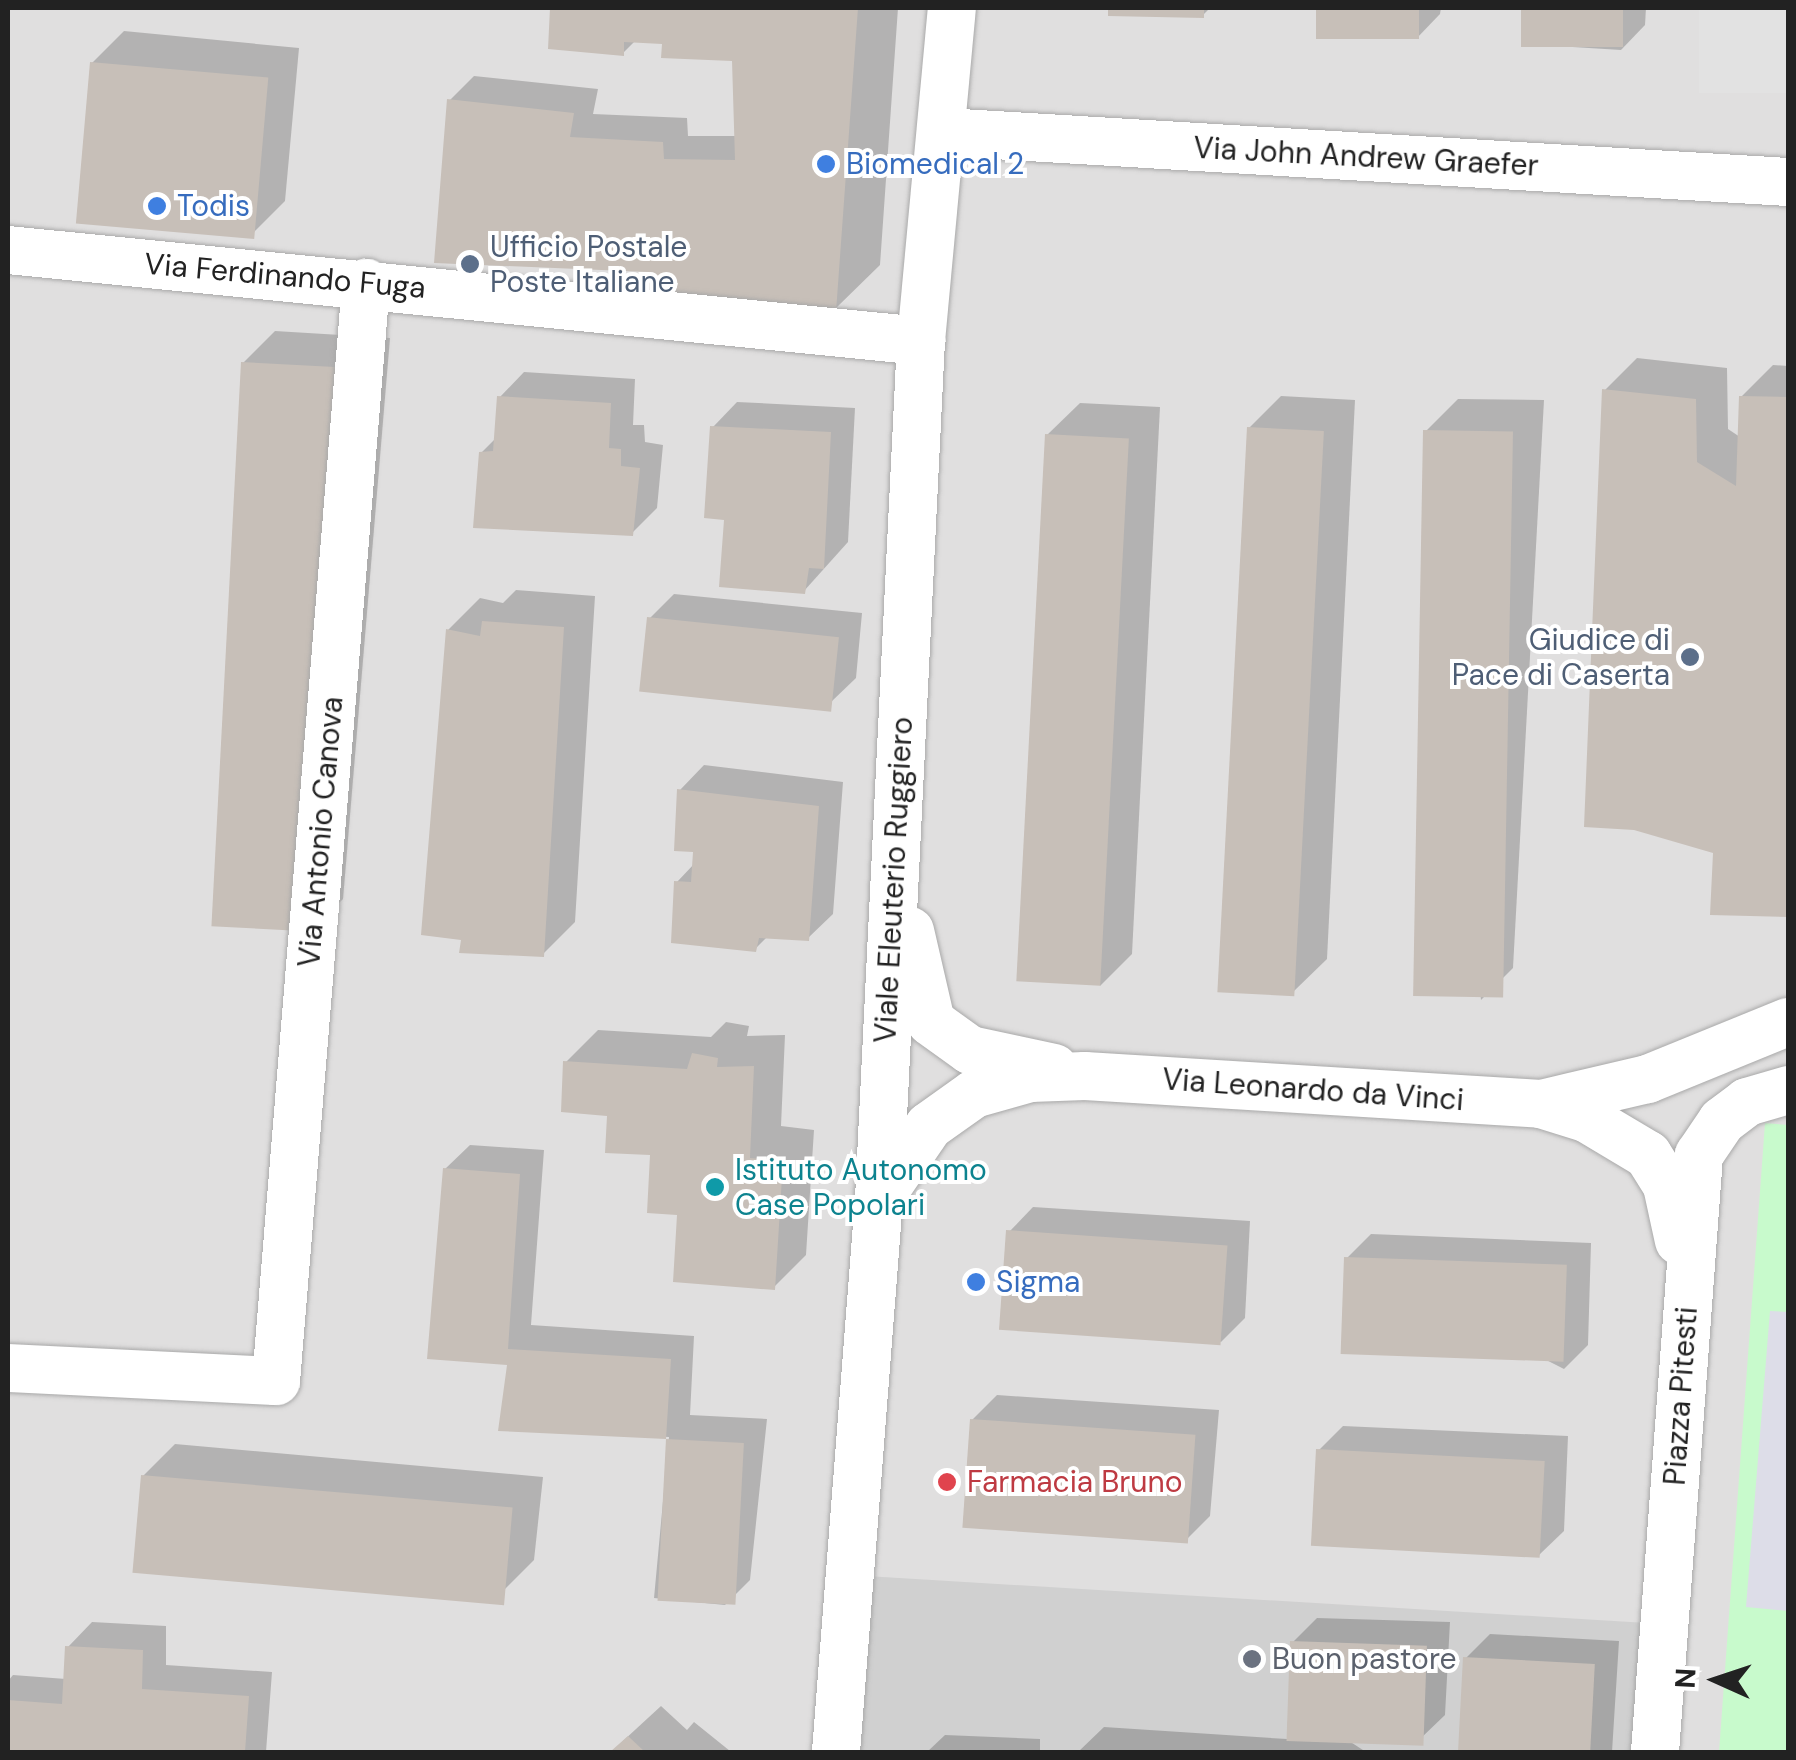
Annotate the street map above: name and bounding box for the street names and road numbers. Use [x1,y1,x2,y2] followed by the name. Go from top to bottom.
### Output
[1193,130,1539,184] street label: Via John Andrew Graefer
[143,246,427,306] street label: Via Ferdinando Fuga
[291,695,351,969] street label: Via Antonio Canova
[867,716,921,1044] street label: Viale Eleuterio Ruggiero
[1161,1062,1465,1118] street label: Via Leonardo da Vinci
[1657,1305,1705,1487] street label: Piazza Pitesti

